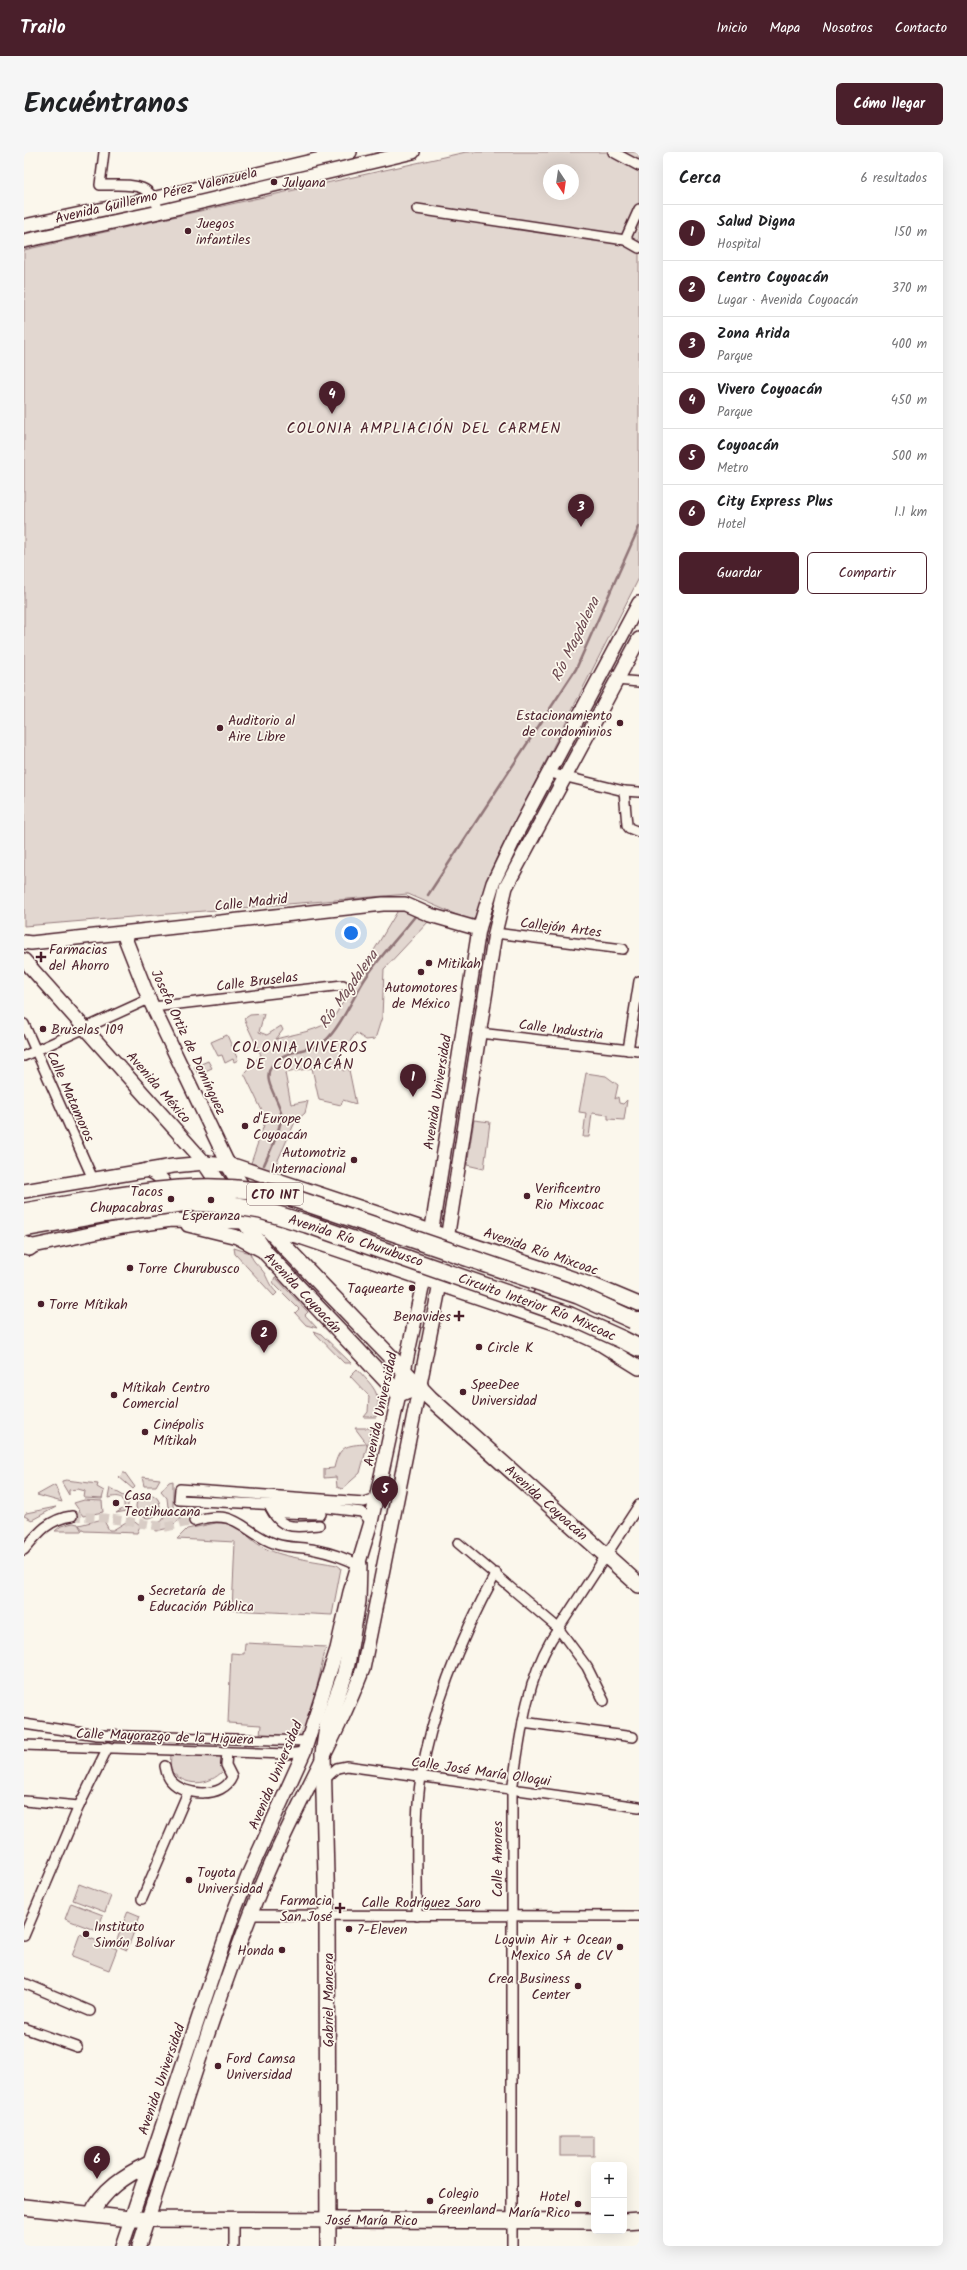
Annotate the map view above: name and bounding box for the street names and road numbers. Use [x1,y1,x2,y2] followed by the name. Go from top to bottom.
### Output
[53,162,260,230] street label: Avenida Guillermo Pérez Valenzuela
[214,888,290,918] street label: Calle Madrid
[519,912,603,944] street label: Callejón Artes
[145,966,232,1119] street label: Josefa Ortiz de Domínguez
[215,966,299,998] street label: Calle Bruselas
[517,1014,604,1046] street label: Calle Industria
[418,1032,458,1151] street label: Avenida Universidad
[40,1047,100,1146] street label: Calle Matamoros
[121,1047,196,1129] street label: Avenida México
[247,1183,303,1205] road number: CTO INT
[285,1209,426,1273] street label: Avenida Río Churubusco
[480,1222,601,1282] street label: Avenida Río Mixcoac
[258,1247,347,1339] street label: Avenida Coyoacán
[455,1268,619,1347] street label: Circuito Interior Río Mixcoac
[358,1349,404,1468] street label: Avenida Universidad
[499,1460,593,1546] street label: Avenida Coyoacán
[243,1717,309,1833] street label: Avenida Universidad
[75,1723,254,1751] street label: Calle Mayorazgo de la Higuera
[410,1751,553,1793] street label: Calle José María Olloqui
[487,1821,509,1897] street label: Calle Amores
[361,1892,481,1914] street label: Calle Rodríguez Saro
[318,1953,340,2047] street label: Gabriel Mancera
[133,2020,192,2138] street label: Avenida Universidad
[325,2210,418,2232] street label: José María Rico

